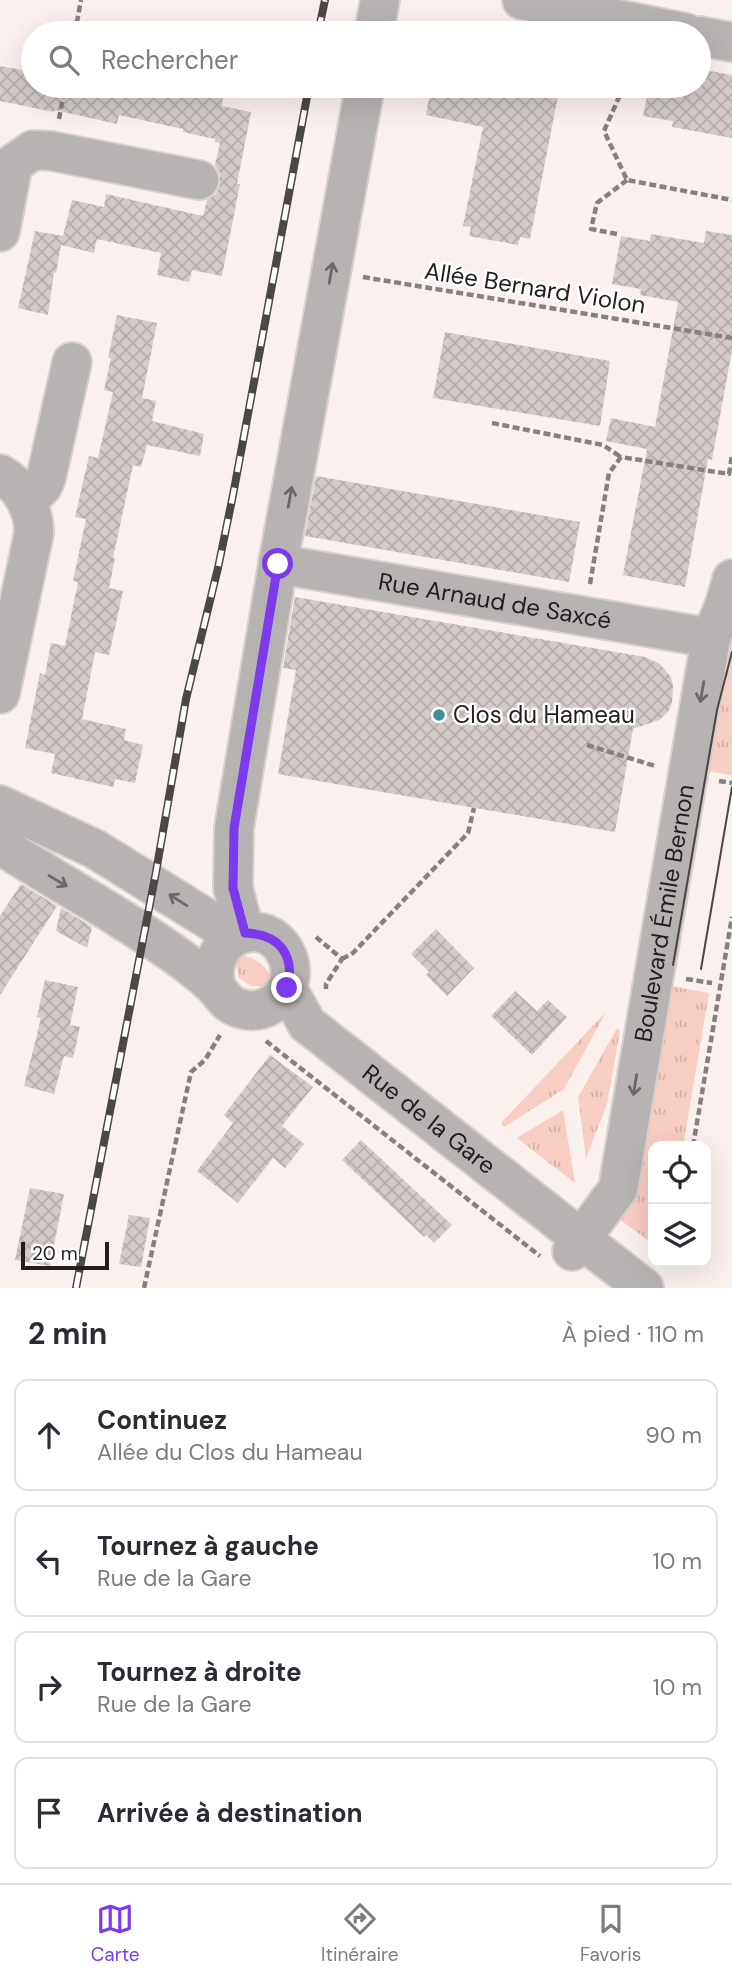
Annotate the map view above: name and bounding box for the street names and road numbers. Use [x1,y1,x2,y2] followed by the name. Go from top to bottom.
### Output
[422,255,648,320] street label: Allée Bernard Violon
[376,565,614,636] street label: Rue Arnaud de Saxcé
[627,782,701,1044] street label: Boulevard Émile Bernon
[356,1057,502,1181] street label: Rue de la Gare

